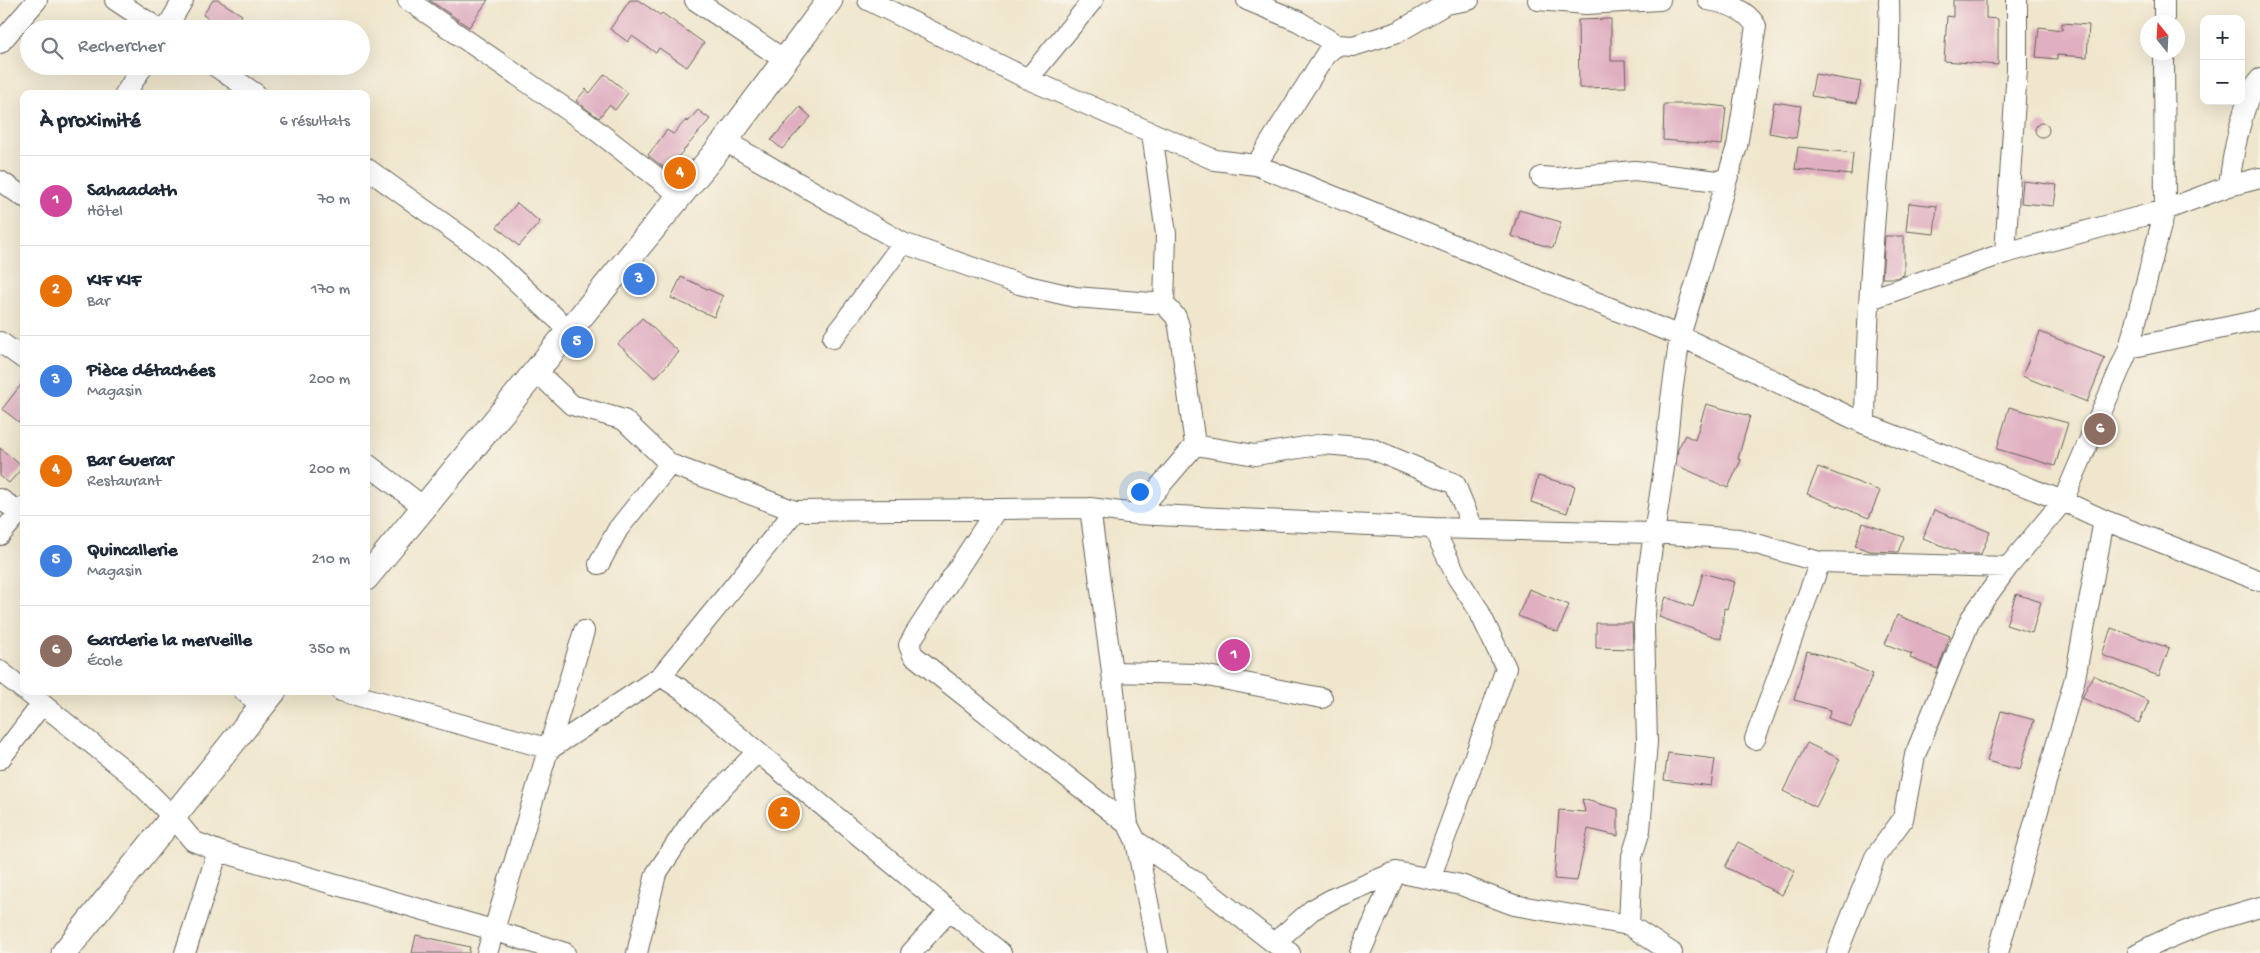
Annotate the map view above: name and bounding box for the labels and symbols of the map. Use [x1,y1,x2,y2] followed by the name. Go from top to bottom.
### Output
[2140,15,2185,60] north arrow
[664,154,696,192] pin: 4
[623,260,655,298] pin: 3
[561,323,593,361] pin: 5
[2084,410,2116,448] pin: 6
[1127,479,1153,505] your location
[1218,636,1250,674] pin: 1
[768,794,800,832] pin: 2

